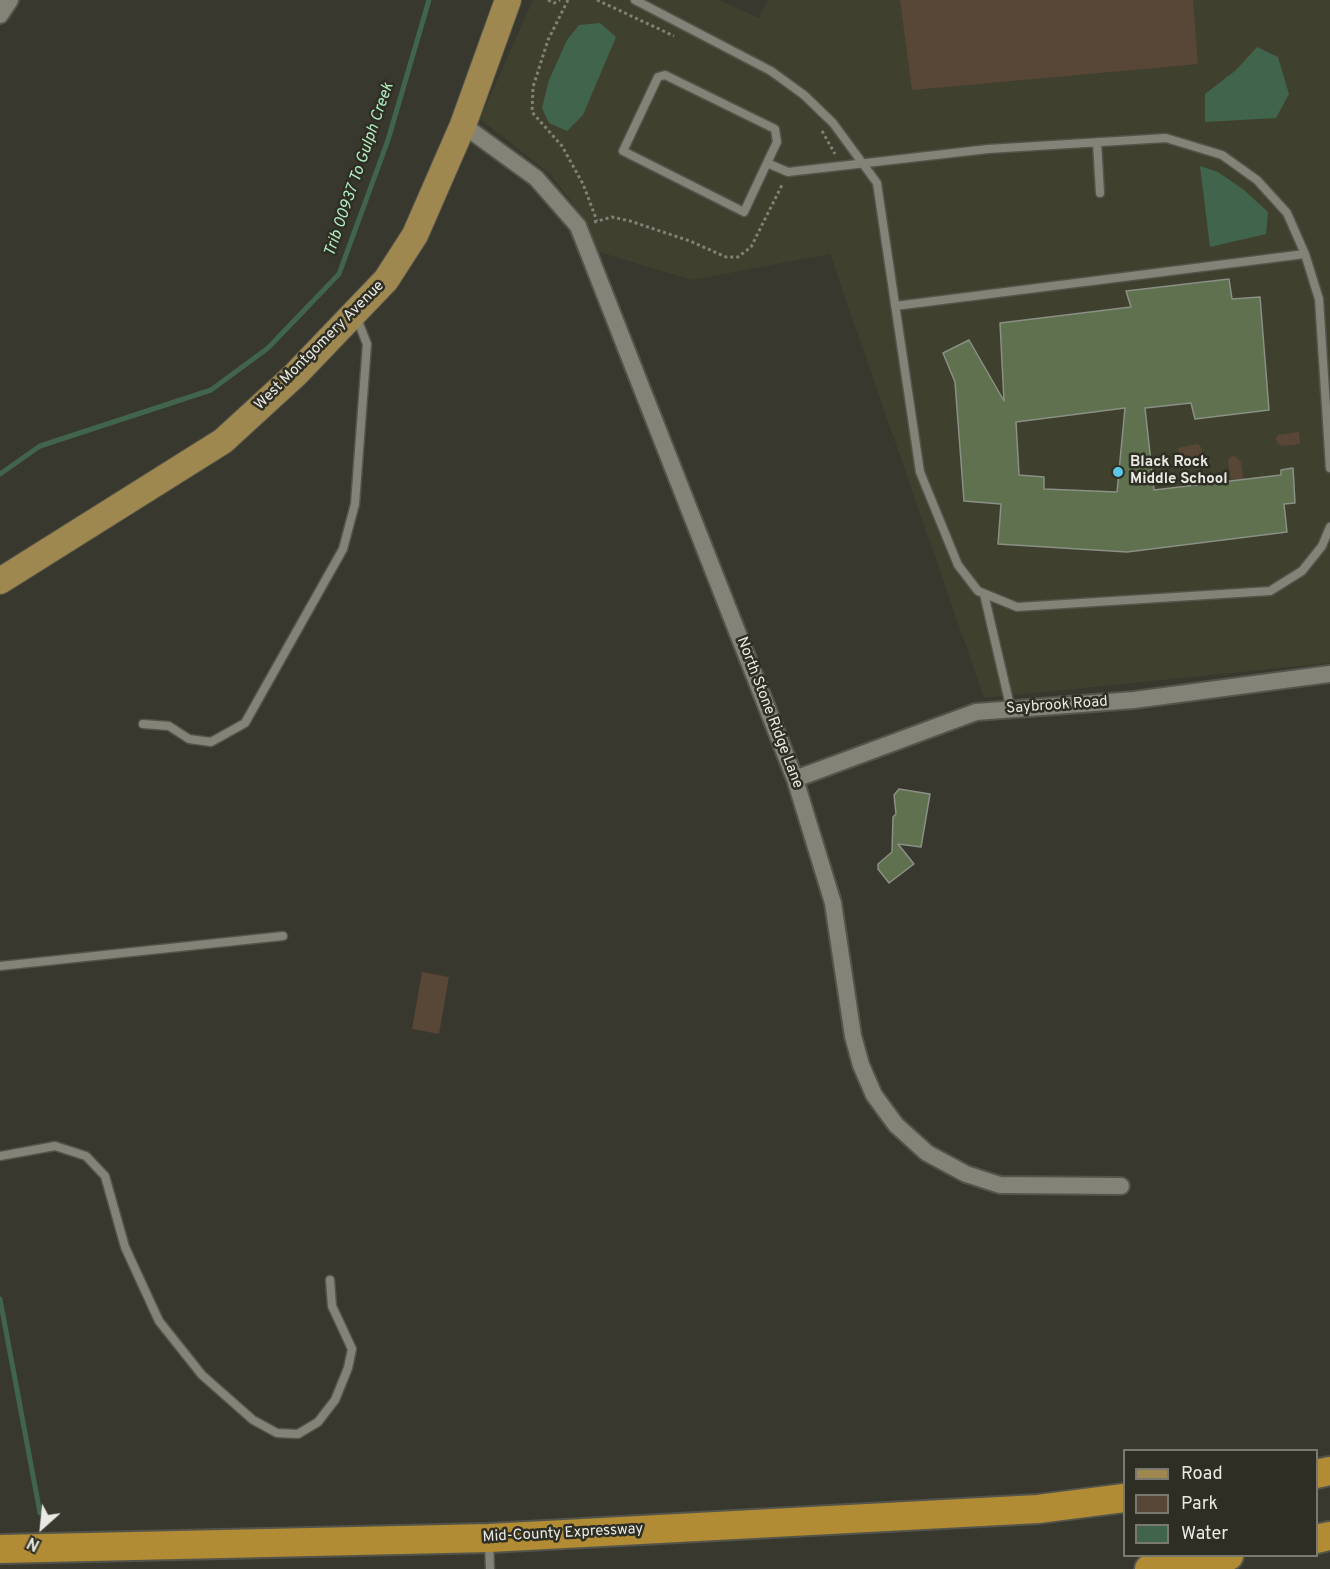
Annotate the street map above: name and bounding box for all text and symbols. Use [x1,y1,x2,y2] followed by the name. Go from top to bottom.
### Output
[321,80,399,260] water label: Trib 00937 To Gulph Creek
[251,277,389,415] street label: West Montgomery Avenue
[1130,454,1228,489] place label: Black Rock Middle School
[1111,465,1125,479] marker: Black Rock Middle School
[732,635,806,791] street label: North Stone Ridge Lane
[1006,693,1108,719] street label: Saybrook Road
[1123,1449,1318,1557] legend
[1181,1463,1223,1486] text: Road
[1181,1493,1218,1516] text: Park
[12,1497,72,1557] north arrow
[482,1521,644,1547] street label: Mid-County Expressway
[1181,1523,1228,1546] text: Water
[24,1532,43,1555] text: N

